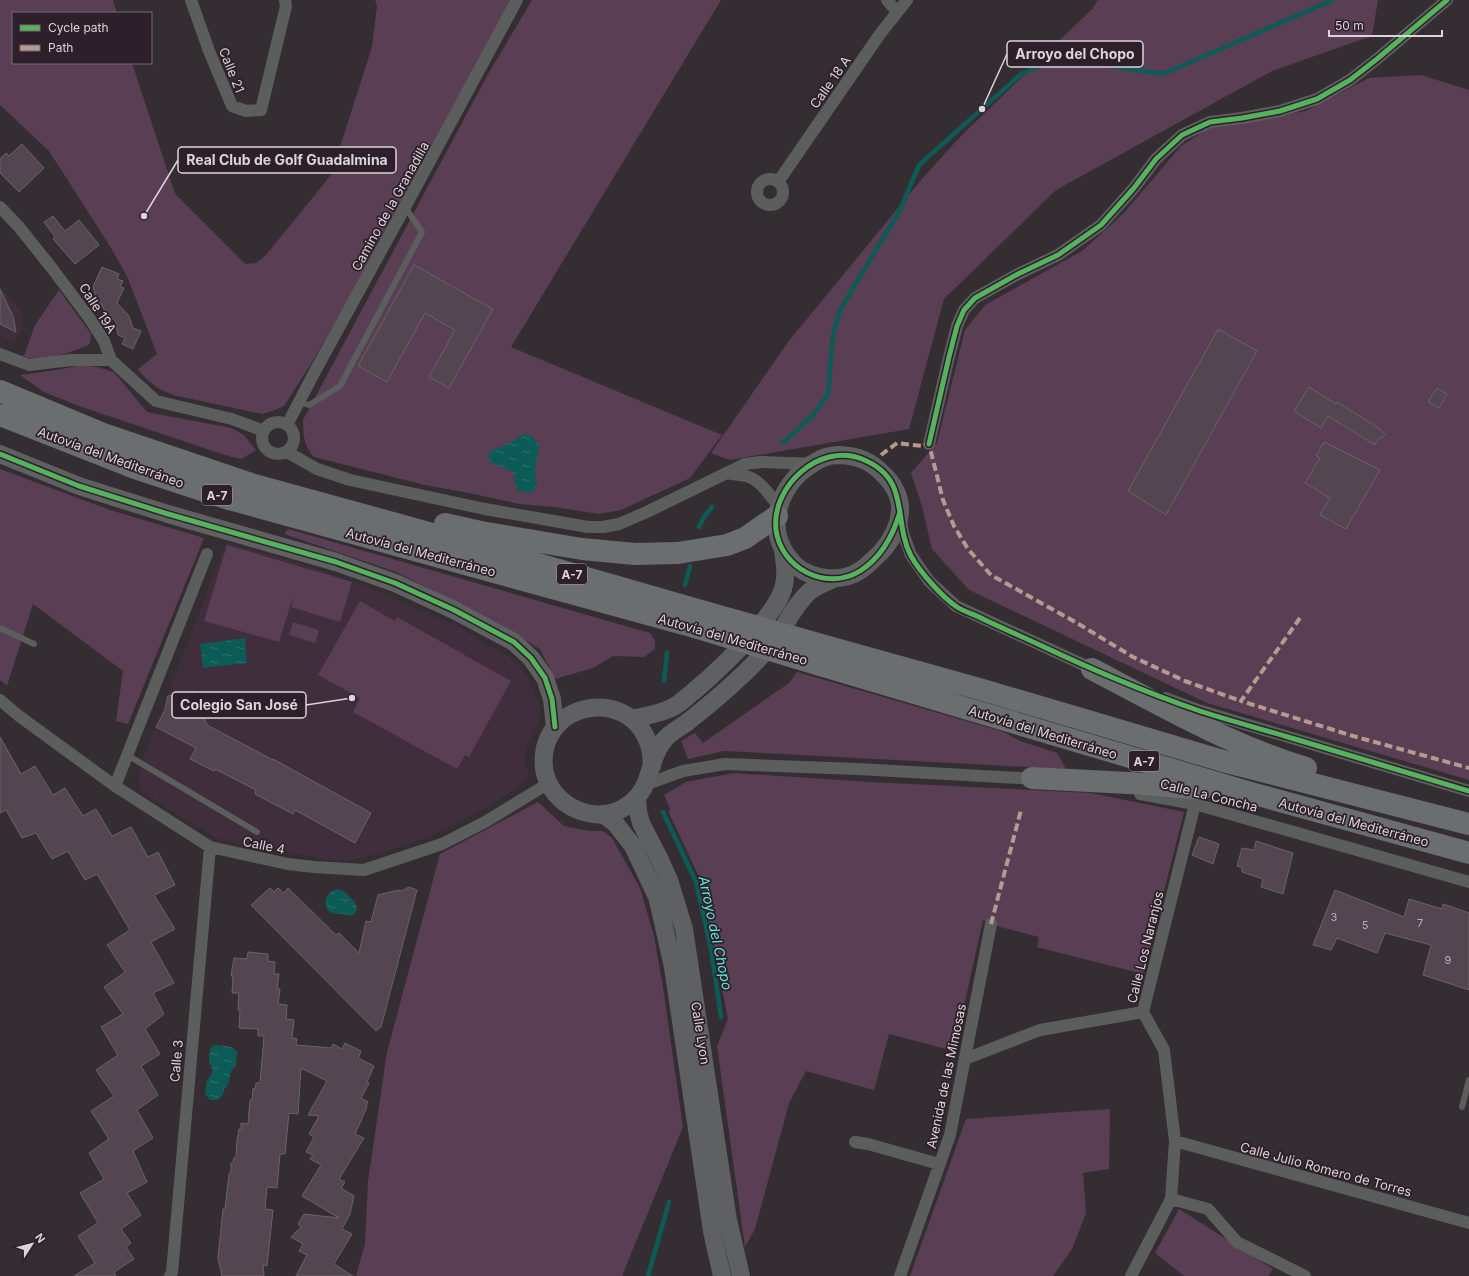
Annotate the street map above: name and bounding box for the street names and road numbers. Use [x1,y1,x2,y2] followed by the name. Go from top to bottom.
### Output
[216,45,248,95] street label: Calle 21
[806,53,854,111] street label: Calle 18 A
[348,139,432,273] street label: Camino de la Granadilla
[76,280,120,336] street label: Calle 19A
[36,423,187,491] street label: Autovía del Mediterráneo
[202,485,232,505] road number: A-7
[344,524,498,580] street label: Autovía del Mediterráneo
[557,564,587,584] road number: A-7
[657,610,810,668] street label: Autovía del Mediterráneo
[967,702,1119,762] street label: Autovía del Mediterráneo
[1129,751,1159,771] road number: A-7
[1159,775,1259,815] street label: Calle La Concha
[1277,794,1431,850] street label: Autovía del Mediterráneo
[241,833,287,857] street label: Calle 4
[1123,889,1167,1005] street label: Calle Los Naranjos
[688,1000,714,1066] street label: Calle Lyon
[923,1002,969,1150] street label: Avenida de las Mimosas
[166,1039,186,1083] street label: Calle 3
[1239,1138,1414,1200] street label: Calle Julio Romero de Torres

